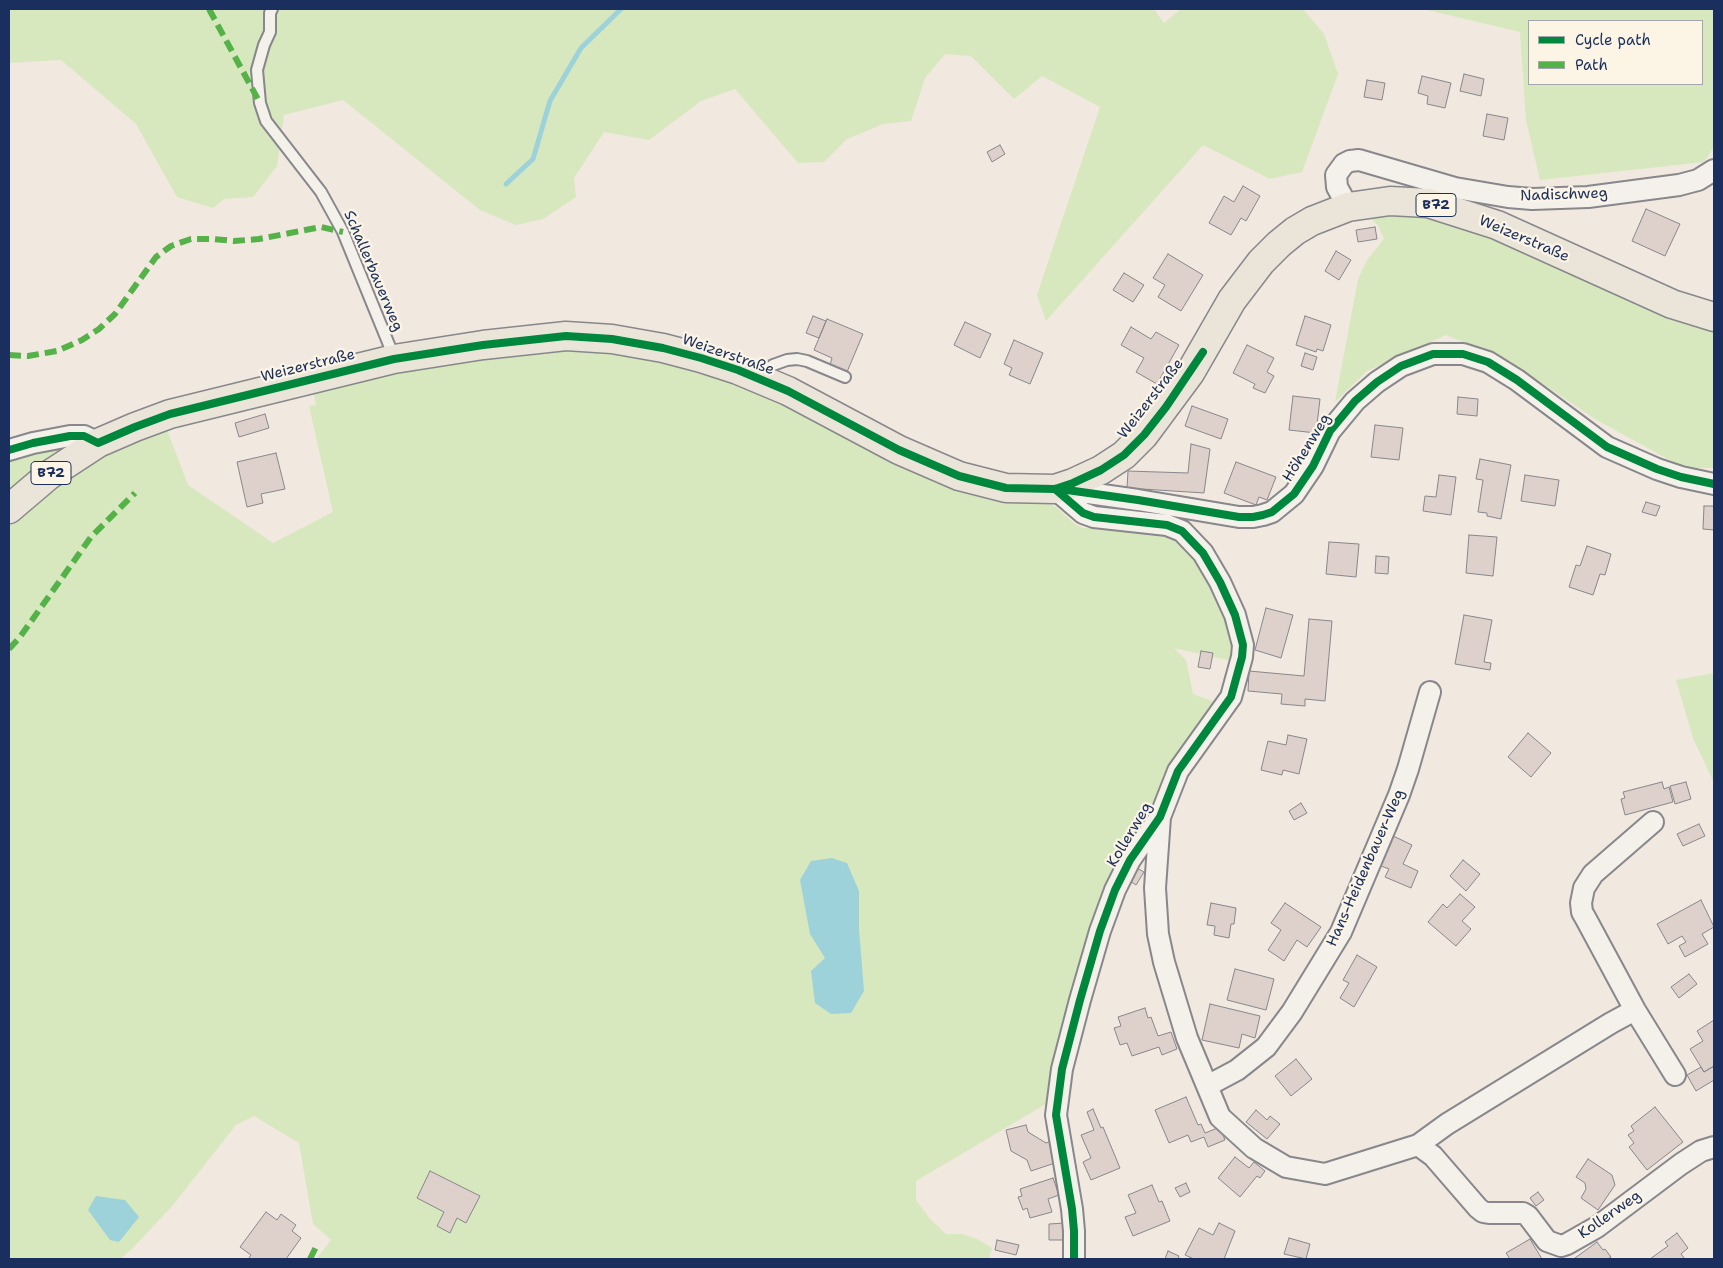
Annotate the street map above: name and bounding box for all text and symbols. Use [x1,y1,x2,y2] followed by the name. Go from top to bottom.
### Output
[1528,20,1703,85] legend
[1575,30,1651,50] text: Cycle path
[1575,55,1608,75] text: Path
[1520,184,1608,206] street label: Nadischweg
[1416,194,1456,216] road number: B72
[339,208,407,334] street label: Schallerbauerweg
[1476,212,1572,266] street label: Weizerstraße
[679,331,777,379] street label: Weizerstraße
[259,346,357,386] street label: Weizerstraße
[1114,355,1188,443] street label: Weizerstraße
[1279,411,1335,485] street label: Höhenweg
[31,462,71,484] road number: B72
[1323,787,1409,949] street label: Hans-Heidenbauer-Weg
[1104,799,1156,871] street label: Kollerweg
[1575,1187,1645,1243] street label: Kollerweg

